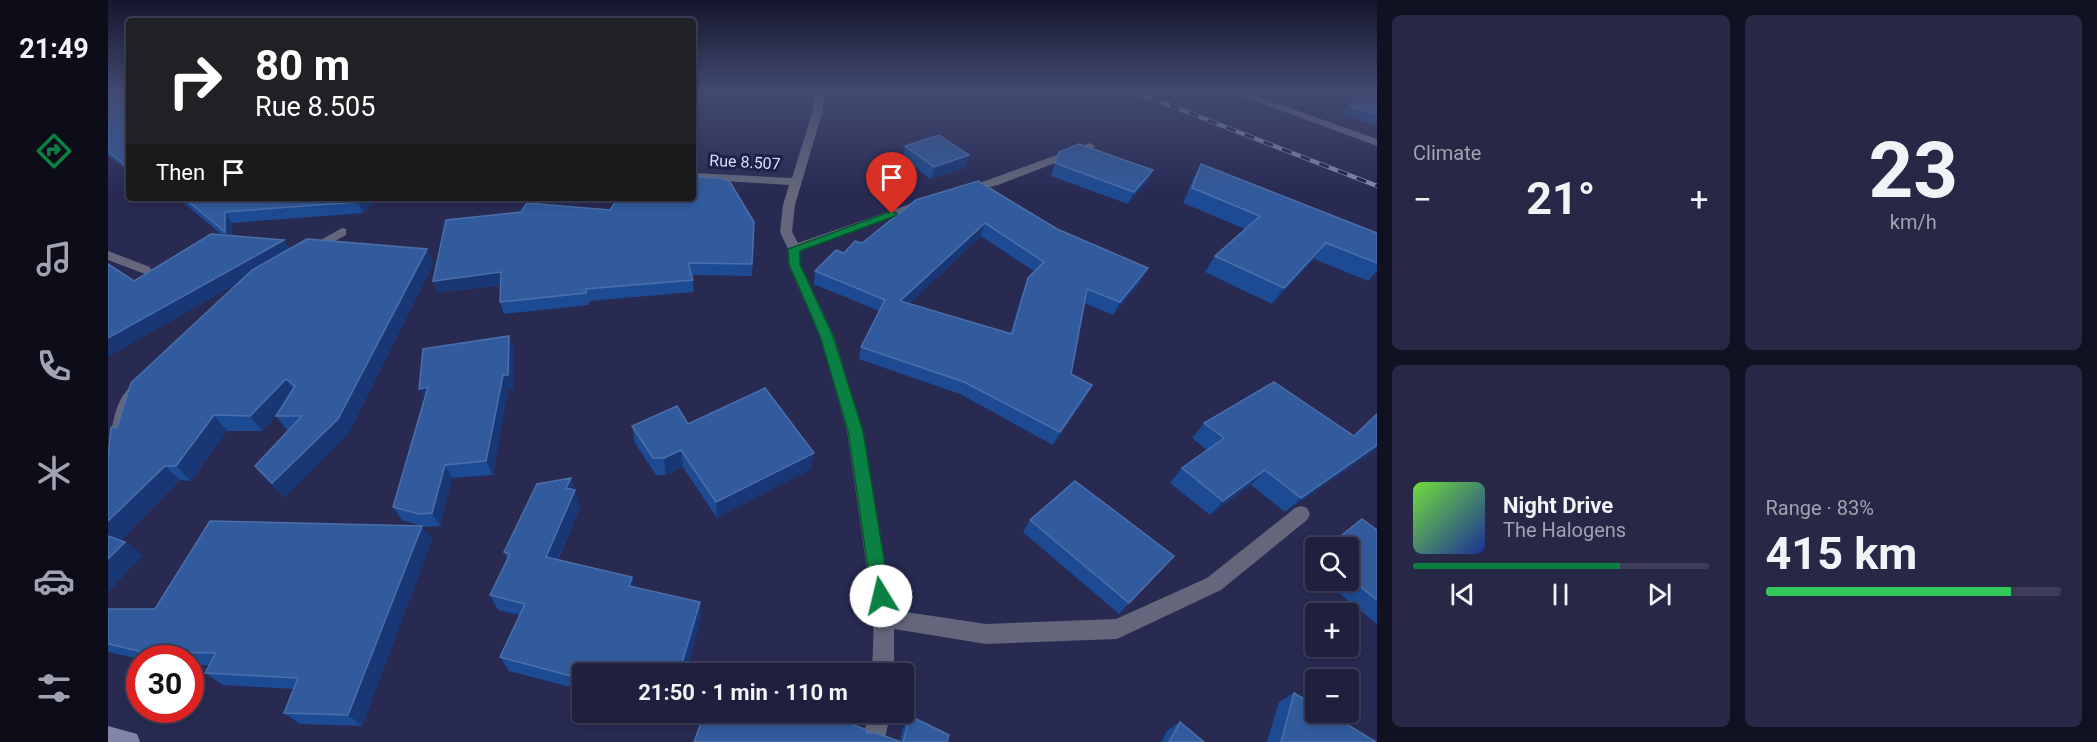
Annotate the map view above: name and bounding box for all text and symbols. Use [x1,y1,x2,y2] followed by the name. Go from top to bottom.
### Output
[19,33,89,65] text: 21:49
[255,41,350,90] text: 80 m
[156,42,234,120] icon: right
[255,91,375,123] text: Rue 8.505
[1868,125,1958,216] text: 23
[33,130,75,172] icon: directions
[1413,141,1481,165] text: Climate
[709,151,781,173] street label: Rue 8.507
[866,152,917,214] pin
[217,156,250,189] icon: arrive
[156,160,205,185] text: Then
[875,161,908,194] icon: arrive
[1526,172,1595,225] text: 21°
[1413,180,1432,219] text: −
[1690,180,1709,219] text: +
[1890,210,1937,234] text: km/h
[33,238,75,280] icon: music
[33,345,75,387] icon: phone
[33,452,75,494] icon: climate
[1503,493,1613,518] text: Night Drive
[1766,496,1874,520] text: Range · 83%
[1503,518,1626,542] text: The Halogens
[1766,527,1917,580] text: 415 km
[1305,537,1359,723] map controls
[1305,537,1359,591] button: search
[33,560,75,602] icon: car
[849,564,913,628] position arrow
[1446,578,1479,611] icon: previous
[1544,578,1577,611] icon: pause
[1643,578,1676,611] icon: next
[1305,603,1359,657] button: +
[126,645,204,723] speed limit sign: 30
[33,667,75,709] icon: filters
[1305,669,1359,723] button: −
[638,680,848,705] text: 21:50 · 1 min · 110 m

